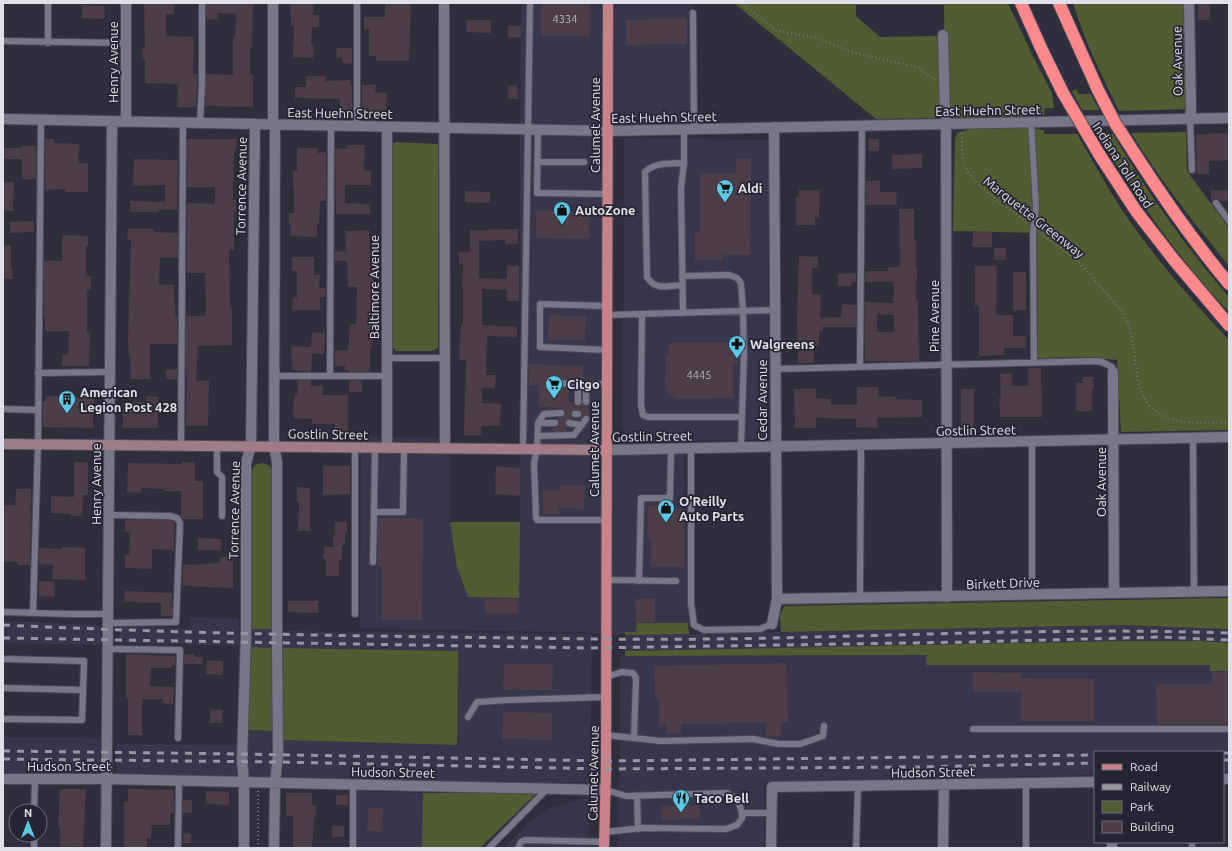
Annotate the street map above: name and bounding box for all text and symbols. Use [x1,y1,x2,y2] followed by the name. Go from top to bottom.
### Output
[553,13,577,25] house number: 4334
[106,21,120,103] street label: Henry Avenue
[1169,26,1185,96] street label: Oak Avenue
[588,77,602,173] street label: Calumet Avenue
[935,102,1041,118] street label: East Huehn Street
[287,105,393,121] street label: East Huehn Street
[611,109,717,125] street label: East Huehn Street
[1090,120,1156,210] street label: Indiana Toll Road
[233,137,249,235] street label: Torrence Avenue
[981,173,1087,261] street label: Marquette Greenway
[715,178,735,203] supermarket icon: Aldi
[738,181,762,195] place label: Aldi
[552,200,572,225] shop icon: AutoZone
[575,203,636,217] place label: AutoZone
[367,235,381,339] street label: Baltimore Avenue
[927,280,941,352] street label: Pine Avenue
[727,334,747,359] pharmacy icon: Walgreens
[750,337,815,351] place label: Walgreens
[755,359,769,441] street label: Cedar Avenue
[687,369,711,381] house number: 4445
[544,374,564,399] supermarket icon: Citgo
[567,377,600,391] place label: Citgo
[80,385,177,414] place label: American Legion Post 428
[57,389,77,414] building icon: American Legion Post 428
[587,401,601,497] street label: Calumet Avenue
[936,422,1016,438] street label: Gostlin Street
[288,426,368,442] street label: Gostlin Street
[612,428,692,444] street label: Gostlin Street
[89,443,103,525] street label: Henry Avenue
[1094,447,1108,517] street label: Oak Avenue
[226,461,242,559] street label: Torrence Avenue
[679,494,744,523] place label: O'Reilly Auto Parts
[656,498,676,523] shop icon: O'Reilly Auto Parts
[966,575,1040,591] street label: Birkett Drive
[585,725,601,821] street label: Calumet Avenue
[1094,751,1224,843] legend
[27,759,111,773] street label: Hudson Street
[1130,760,1158,773] text: Road
[351,764,435,780] street label: Hudson Street
[891,764,975,780] street label: Hudson Street
[1130,780,1171,793] text: Railway
[671,788,691,813] restaurant icon: Taco Bell
[694,791,749,805] place label: Taco Bell
[1130,800,1154,813] text: Park
[8,803,48,843] north arrow
[24,807,32,819] text: N
[1130,820,1174,833] text: Building

